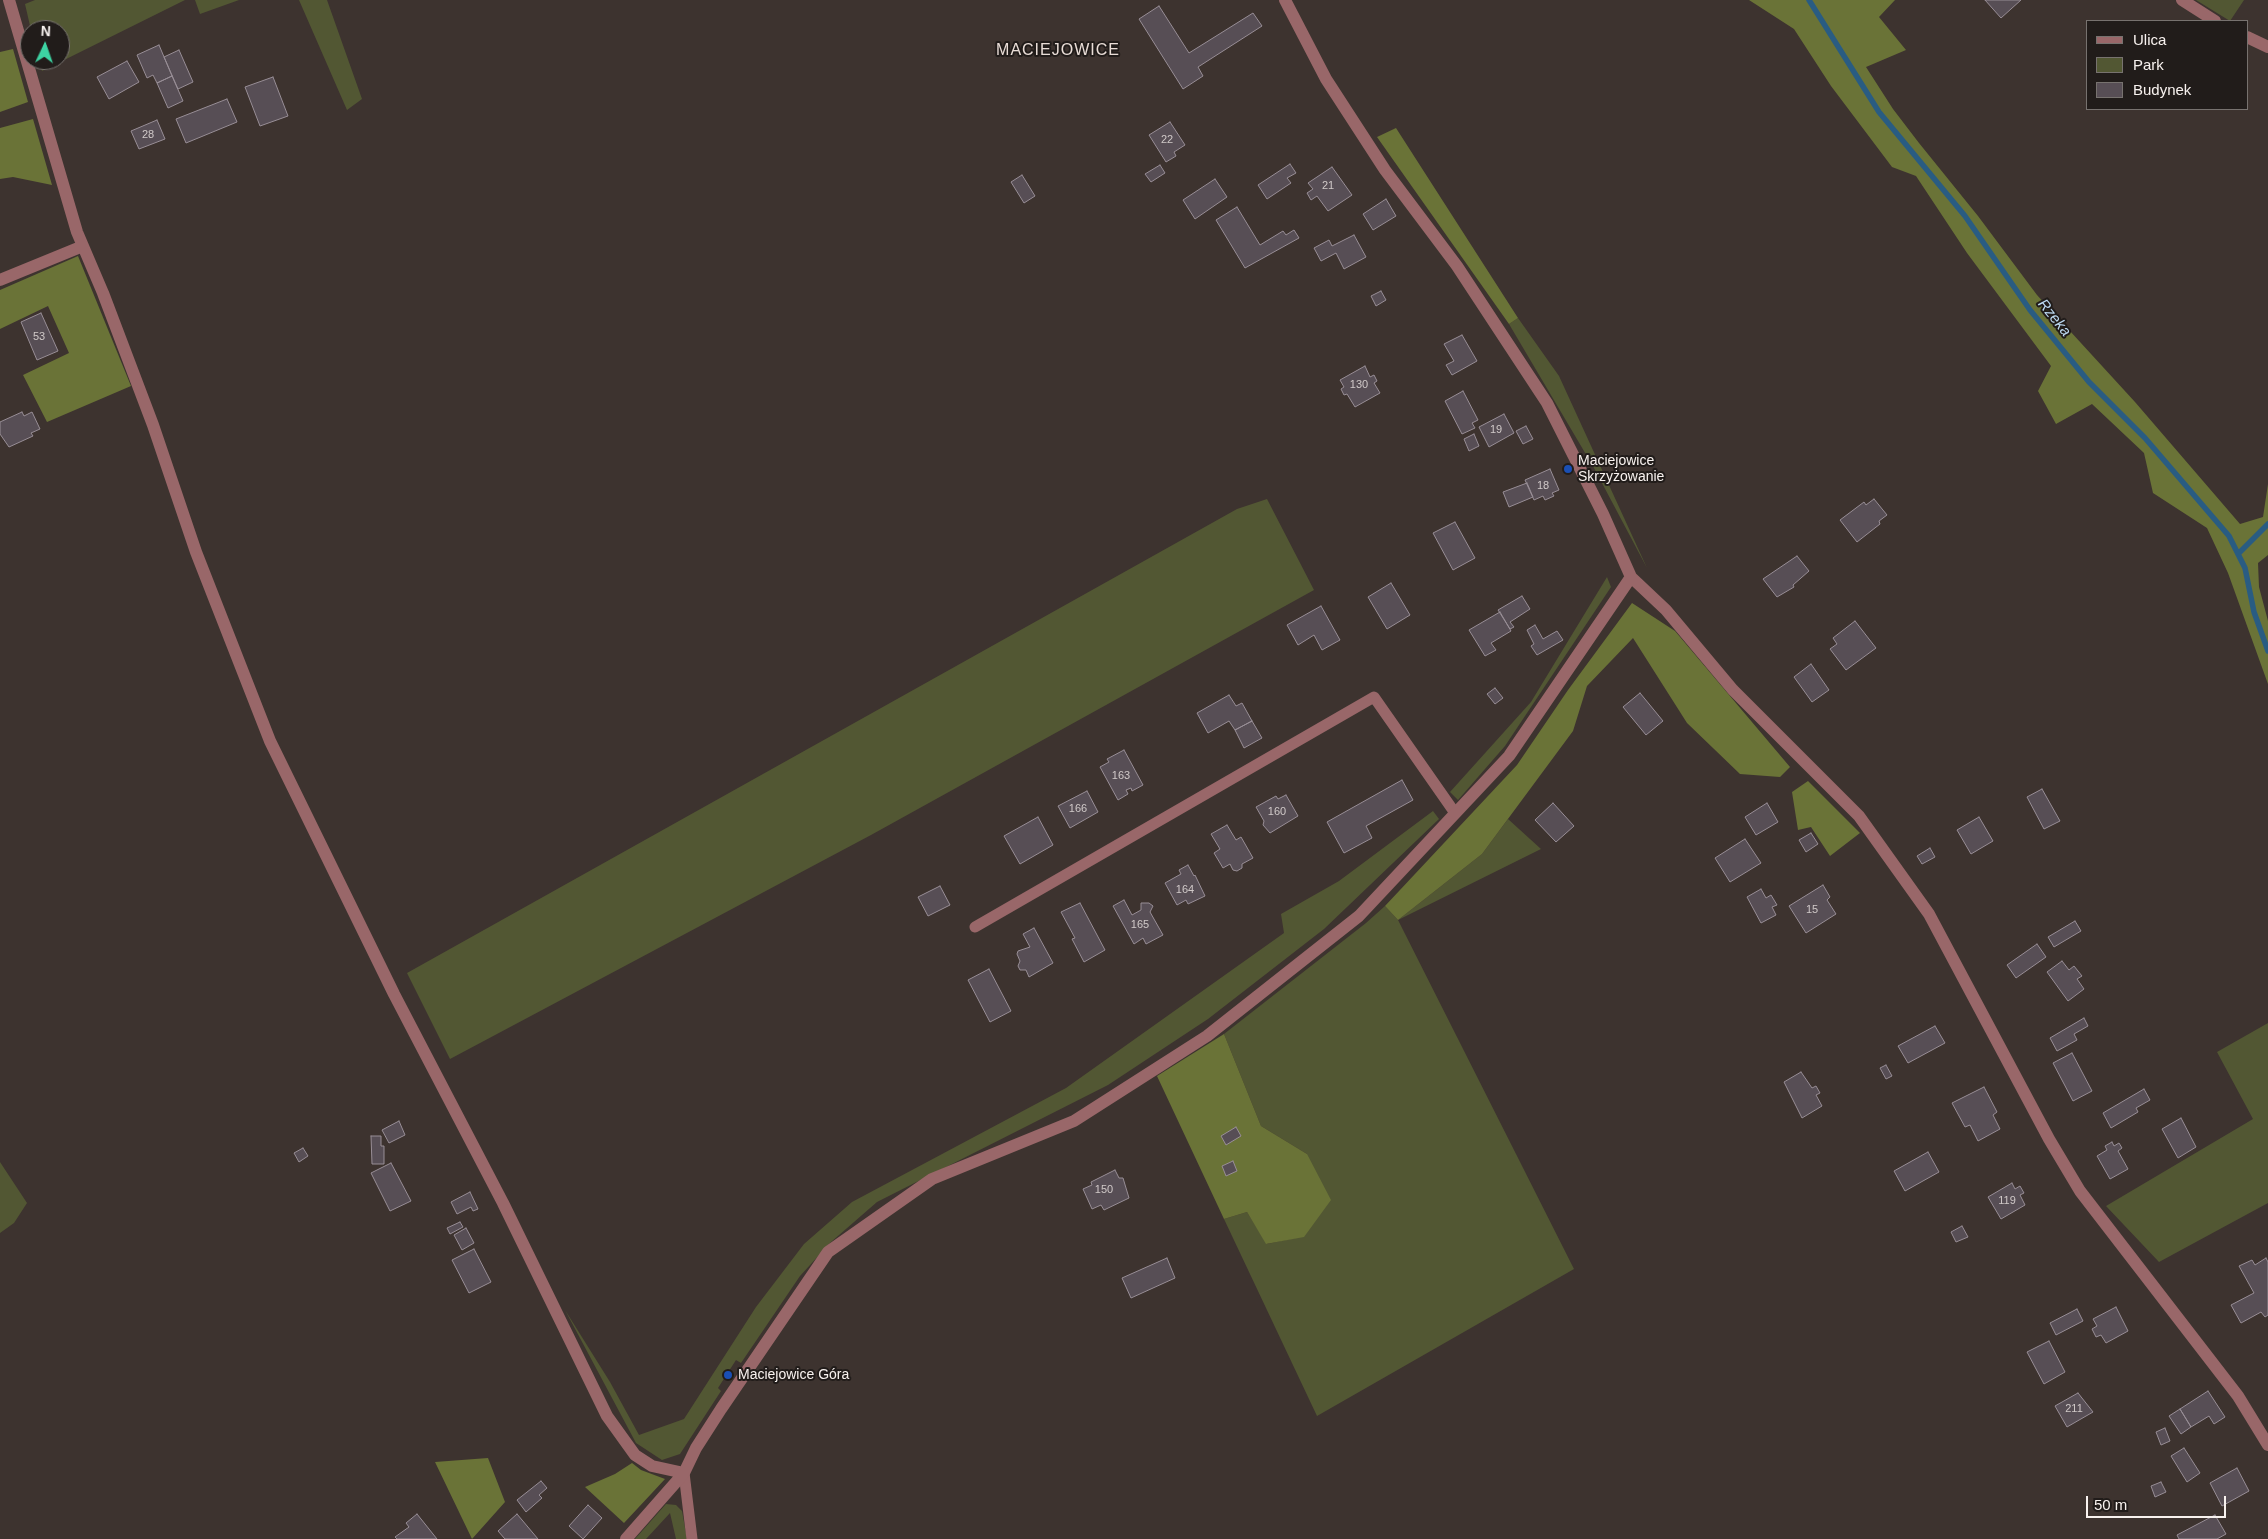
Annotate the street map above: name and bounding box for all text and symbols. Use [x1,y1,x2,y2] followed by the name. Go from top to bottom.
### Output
[20,20,70,70] north arrow
[2086,20,2248,110] legend
[40,23,51,39] text: N
[2133,31,2166,48] text: Ulica
[995,41,1121,61] district label: MACIEJOWICE
[2133,56,2164,73] text: Park
[2133,81,2191,98] text: Budynek
[142,128,154,142] house number: 28
[1161,133,1173,147] house number: 22
[1322,179,1334,193] house number: 21
[2034,296,2074,340] water label: Rzeka
[33,330,45,344] house number: 53
[1350,378,1368,392] house number: 130
[1490,423,1502,437] house number: 19
[1578,453,1664,486] place label: Maciejowice Skrzyżowanie
[1562,463,1574,475] marker: Maciejowice Skrzyżowanie
[1537,479,1549,493] house number: 18
[1112,769,1130,783] house number: 163
[1069,802,1087,816] house number: 166
[1268,805,1286,819] house number: 160
[1176,883,1194,897] house number: 164
[1806,903,1818,917] house number: 15
[1131,918,1149,932] house number: 165
[1095,1183,1113,1197] house number: 150
[1998,1194,2016,1208] house number: 119
[738,1367,849,1383] place label: Maciejowice Góra
[722,1369,734,1381] marker: Maciejowice Góra
[2065,1402,2083,1416] house number: 211
[2088,1486,2228,1518] scale bar
[2094,1496,2127,1513] text: 50 m

